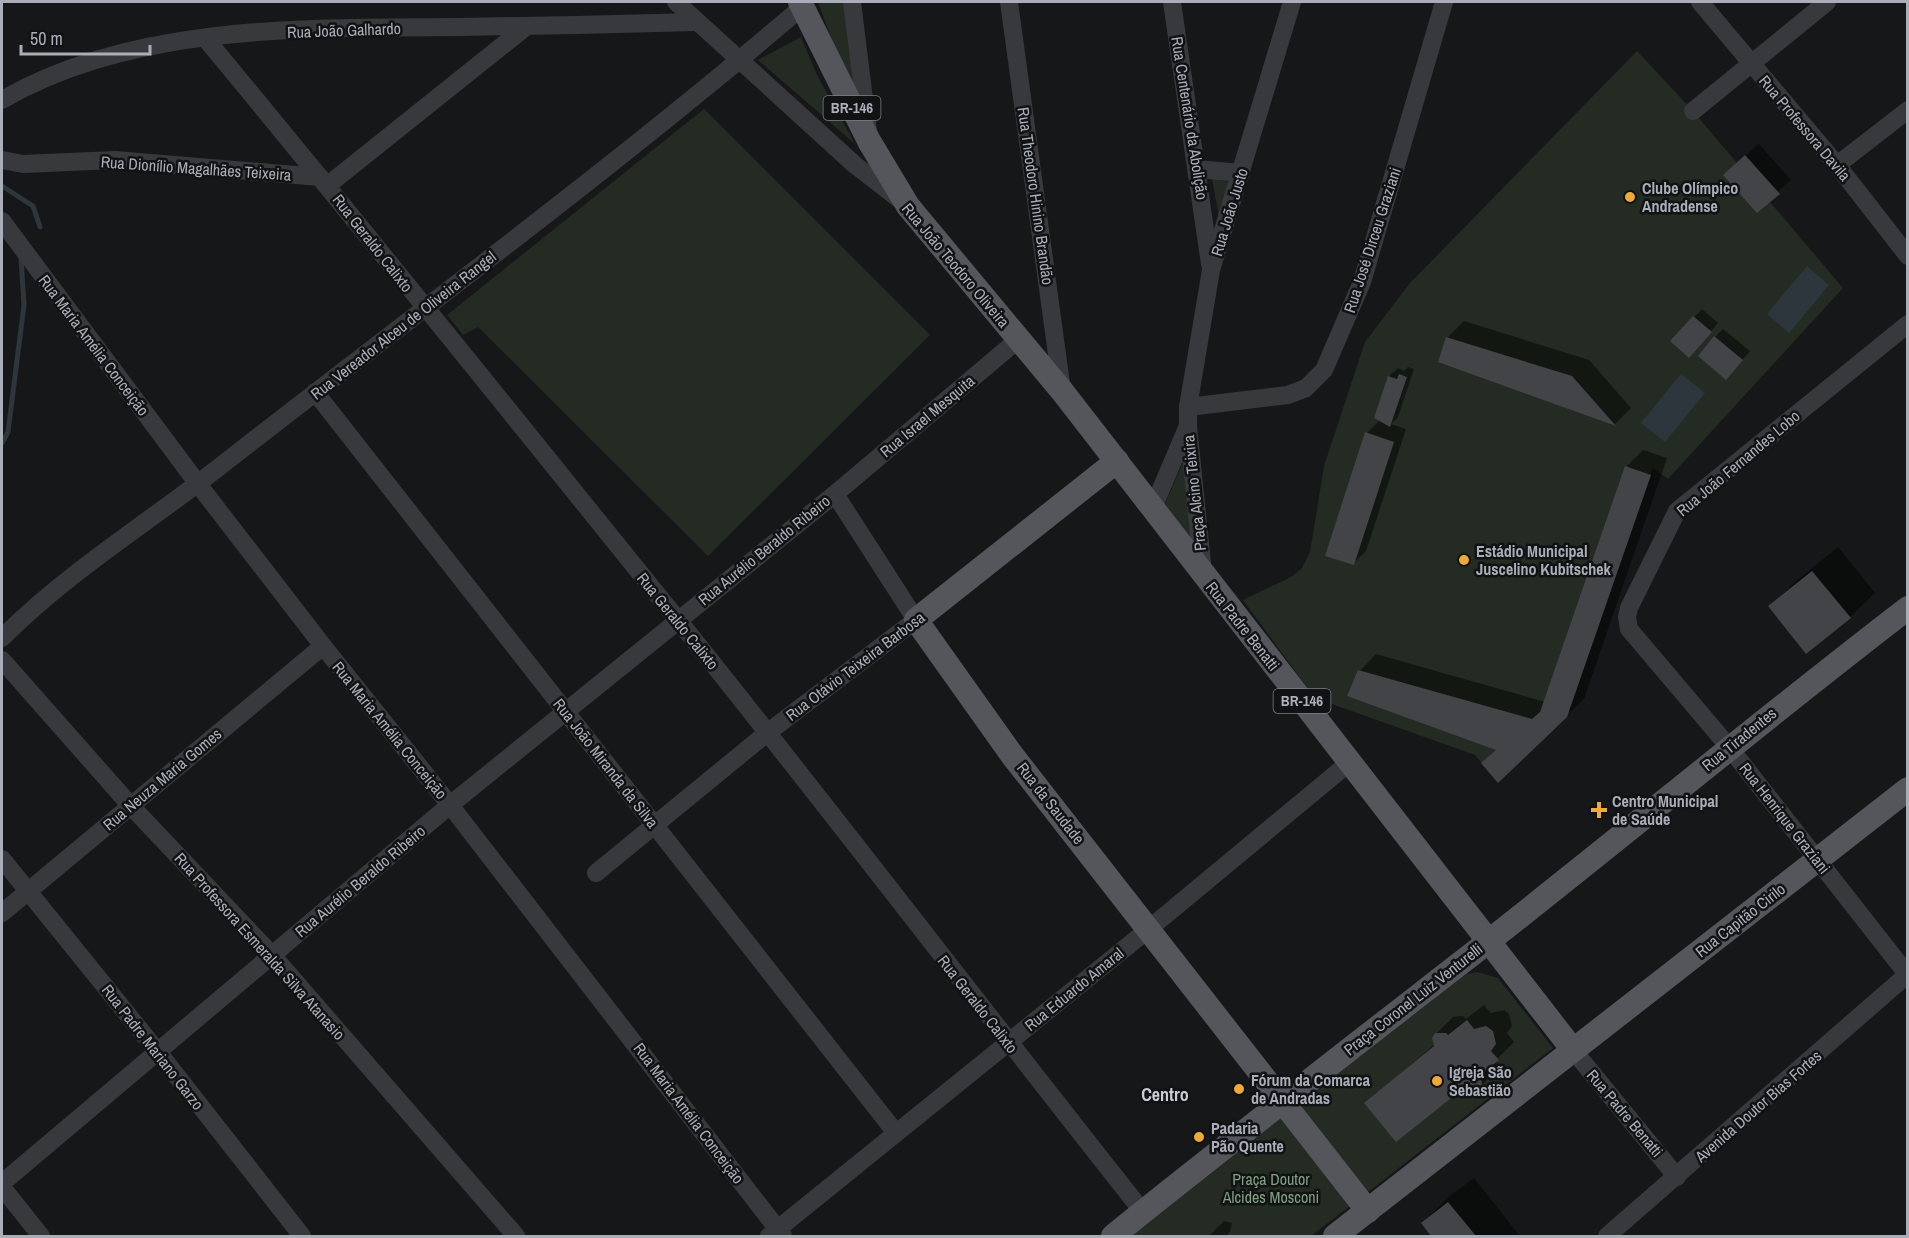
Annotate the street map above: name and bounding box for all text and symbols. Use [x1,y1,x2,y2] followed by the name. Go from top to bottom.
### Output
[287,17,401,43] street label: Rua João Galhardo
[21,18,150,56] scale bar
[30,26,63,51] text: 50 m
[1166,35,1214,201] street label: Rua Centenário da Abolição
[1754,70,1856,186] street label: Rua Professora Davila
[824,96,880,120] road number: BR-146
[1013,106,1059,286] street label: Rua Theodoro Hinino Brandão
[100,150,293,186] street label: Rua Dionílio Magalhães Teixeira
[1338,164,1406,316] street label: Rua José Dirceu Graziani
[1205,165,1253,259] street label: Rua João Justo
[1642,177,1738,217] place label: Clube Olímpico Andradense
[328,189,418,297] street label: Rua Geraldo Calixto
[1623,190,1637,204] marker: Clube Olímpico Andradense
[897,198,1015,333] street label: Rua João Teodoro Oliveira
[306,246,500,404] street label: Rua Vereador Alceu de Oliveira Rangel
[34,270,154,420] street label: Rua Maria Amélia Conceição
[875,369,980,462] street label: Rua Israel Mesquita
[1672,405,1804,521] street label: Rua João Fernandes Lobo
[1177,433,1211,552] street label: Praça Alcino Teixira
[693,490,835,610] street label: Rua Aurélio Beraldo Ribeiro
[1476,540,1612,580] place label: Estádio Municipal Juscelino Kubitschek
[1457,553,1471,567] marker: Estádio Municipal Juscelino Kubitschek
[632,568,724,674] street label: Rua Geraldo Calixto
[1201,577,1285,675] street label: Rua Padre Benatti
[781,606,930,726] street label: Rua Otávio Teixeira Barbosa
[328,656,452,804] street label: Rua Maria Amélia Conceição
[1274,689,1330,713] road number: BR-146
[548,694,664,833] street label: Rua João Miranda da Silva
[1697,702,1781,776] street label: Rua Tiradentes
[98,723,226,835] street label: Rua Neuza Maria Gomes
[1012,757,1090,849] street label: Rua da Saudade
[1735,758,1835,878] street label: Rua Henrique Graziani
[1612,790,1718,830] place label: Centro Municipal de Saúde
[1590,801,1608,819] marker: Centro Municipal de Saúde
[290,820,430,942] street label: Rua Aurélio Beraldo Ribeiro
[170,848,350,1044] street label: Rua Professora Esmeralda Silva Atanasio
[1690,878,1790,962] street label: Rua Capitão Cirilo
[1339,938,1487,1060] street label: Praça Coronel Luiz Venturelli
[1020,942,1128,1036] street label: Rua Eduardo Amaral
[933,950,1023,1058] street label: Rua Geraldo Calixto
[97,980,209,1114] street label: Rua Padre Mariano Garzo
[629,1038,749,1188] street label: Rua Maria Amélia Conceição
[1689,1045,1826,1168] street label: Avenida Doutor Bias Fortes
[1449,1061,1512,1101] place label: Igreja São Sebastião
[1582,1065,1668,1161] street label: Rua Padre Benatti
[1251,1069,1371,1109] place label: Fórum da Comarca de Andradas
[1430,1074,1444,1088] marker: Igreja São Sebastião
[1141,1082,1189,1107] district label: Centro
[1232,1082,1246,1096] marker: Fórum da Comarca de Andradas
[1211,1117,1284,1157] place label: Padaria Pão Quente
[1192,1130,1206,1144] marker: Padaria Pão Quente
[1222,1168,1319,1208] park label: Praça Doutor Alcides Mosconi

